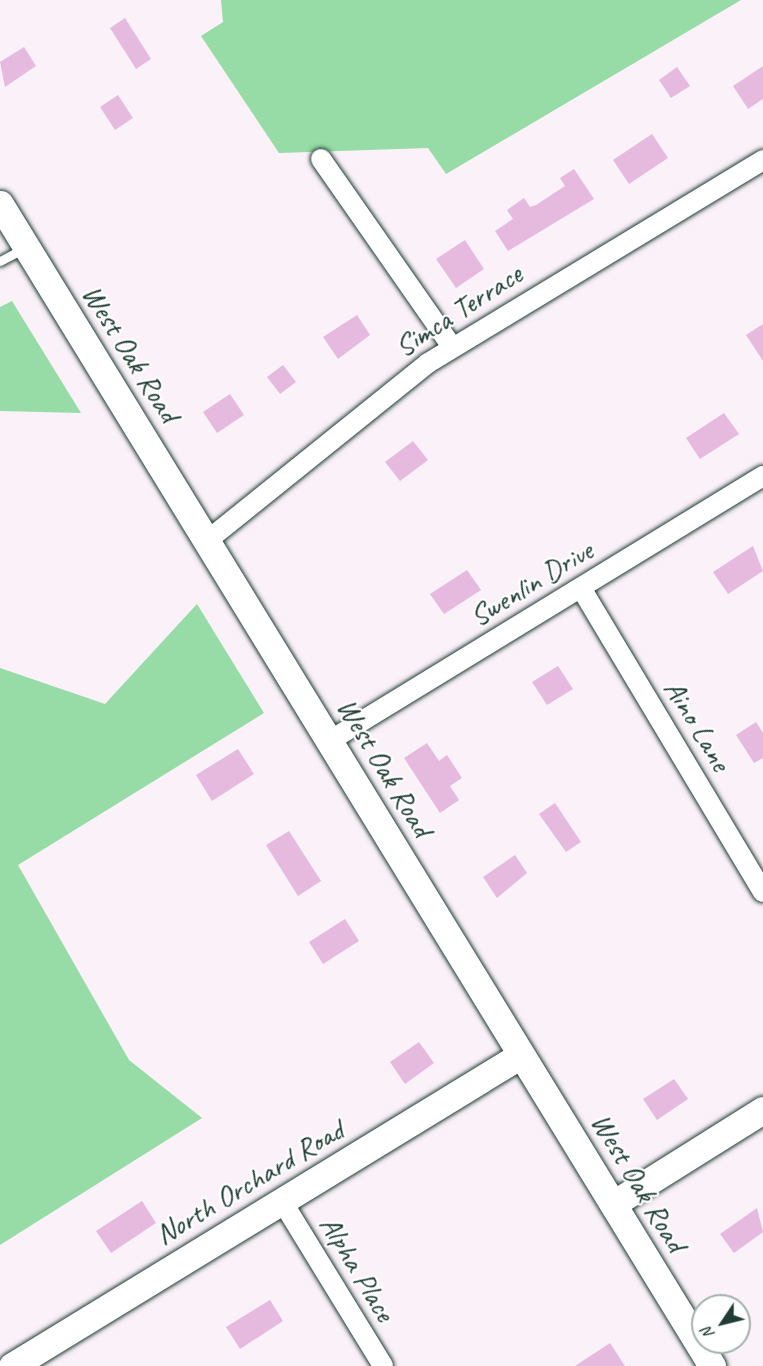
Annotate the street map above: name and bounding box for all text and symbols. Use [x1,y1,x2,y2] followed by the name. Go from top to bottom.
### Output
[388,256,528,364] street label: Simca Terrace
[75,278,187,428] street label: West Oak Road
[463,532,599,634] street label: Swenlin Drive
[657,672,739,778] street label: Aino Lane
[330,691,440,843] street label: West Oak Road
[584,1106,694,1258] street label: West Oak Road
[148,1112,350,1252] street label: North Orchard Road
[312,1208,404,1328] street label: Alpha Place
[691,1294,751,1354] north arrow
[697,1323,719,1343] text: N

